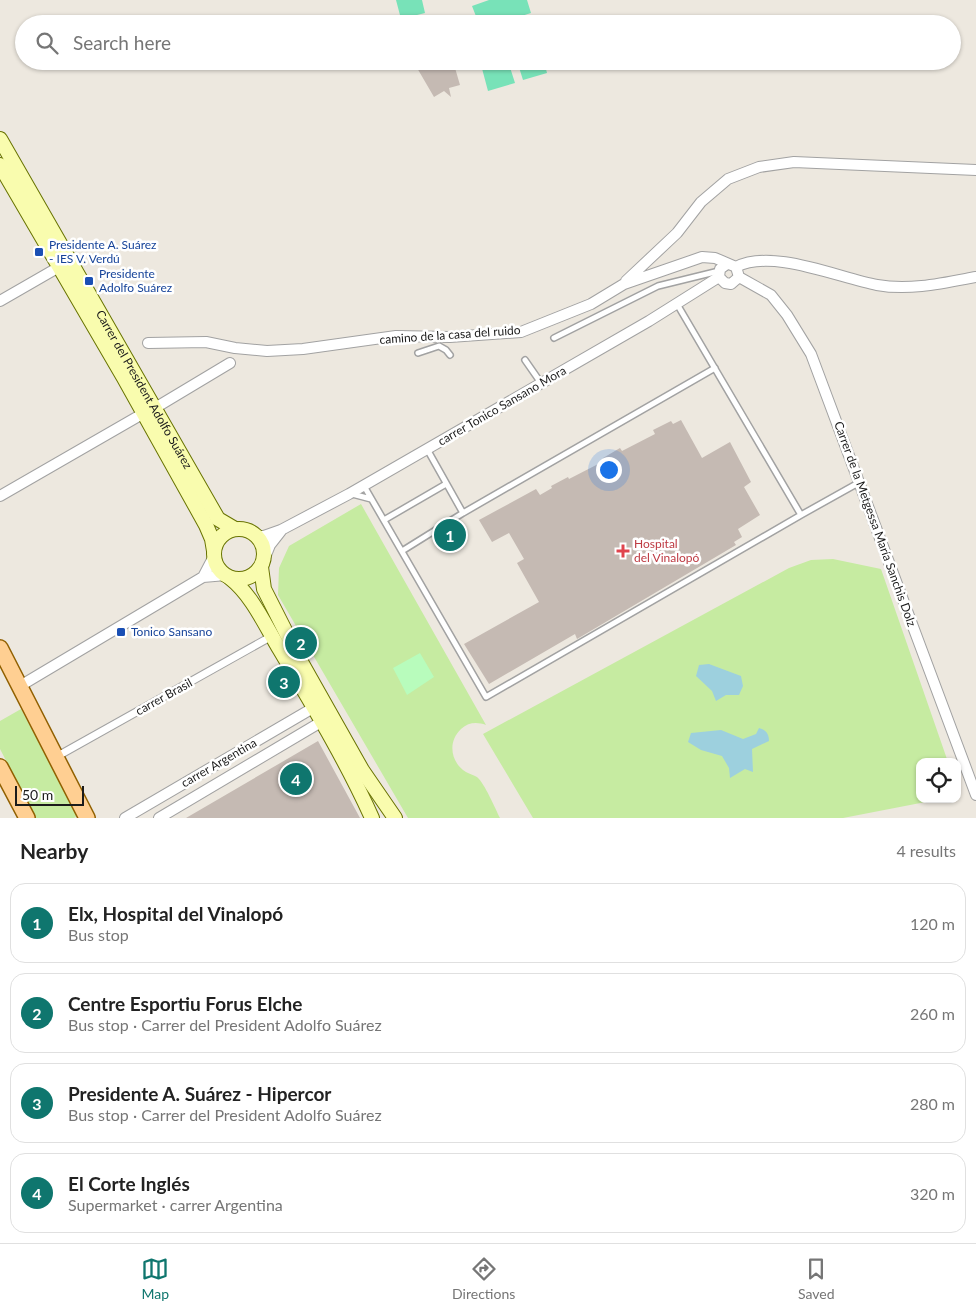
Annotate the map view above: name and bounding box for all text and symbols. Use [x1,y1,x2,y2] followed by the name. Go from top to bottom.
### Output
[15,15,961,70] search box
[33,29,61,57] icon: search
[73,31,171,54] text: Search here
[49,237,157,266] place label: Presidente A. Suárez - IES V. Verdú
[33,246,45,258] marker: Presidente A. Suárez - IES V. Verdú
[99,266,173,295] place label: Presidente Adolfo Suárez
[83,275,95,287] marker: Presidente Adolfo Suárez
[93,307,196,472] street label: Carrer del President Adolfo Suárez
[379,322,521,347] street label: camino de la casa del ruido
[435,363,569,448] street label: carrer Tonico Sansano Mora
[831,419,920,629] street label: Carrer de la Metgessa María Sanchis Dolz
[596,457,622,483] your location
[434,516,466,554] pin: 1
[634,536,700,565] place label: Hospital del Vinalopó
[616,544,630,558] marker: Hospital del Vinalopó
[131,624,212,639] place label: Tonico Sansano
[285,624,317,662] pin: 2
[115,626,127,638] marker: Tonico Sansano
[268,663,300,701] pin: 3
[133,675,195,718] street label: carrer Brasil
[178,735,259,790] street label: carrer Argentina
[916,758,961,803] map controls
[916,758,961,803] button: locate
[280,760,312,798] pin: 4
[15,783,84,806] scale bar
[22,786,53,803] text: 50 m
[20,838,88,863] text: Nearby
[896,841,956,860] text: 4 results
[68,902,283,925] text: Elx, Hospital del Vinalopó
[32,914,42,933] text: 1
[910,914,955,933] text: 120 m
[68,925,129,944] text: Bus stop
[68,992,302,1015] text: Centre Esportiu Forus Elche
[32,1004,42,1023] text: 2
[910,1004,955,1023] text: 260 m
[68,1015,382,1034] text: Bus stop · Carrer del President Adolfo Suárez
[68,1082,331,1105] text: Presidente A. Suárez - Hipercor
[32,1094,42,1113] text: 3
[910,1094,955,1113] text: 280 m
[68,1105,382,1124] text: Bus stop · Carrer del President Adolfo Suárez
[68,1172,190,1195] text: El Corte Inglés
[32,1184,42,1203] text: 4
[910,1184,955,1203] text: 320 m
[68,1195,283,1214] text: Supermarket · carrer Argentina
[141,1255,169,1302] tab: Map
[452,1255,515,1302] tab: Directions
[798,1255,835,1302] tab: Saved

